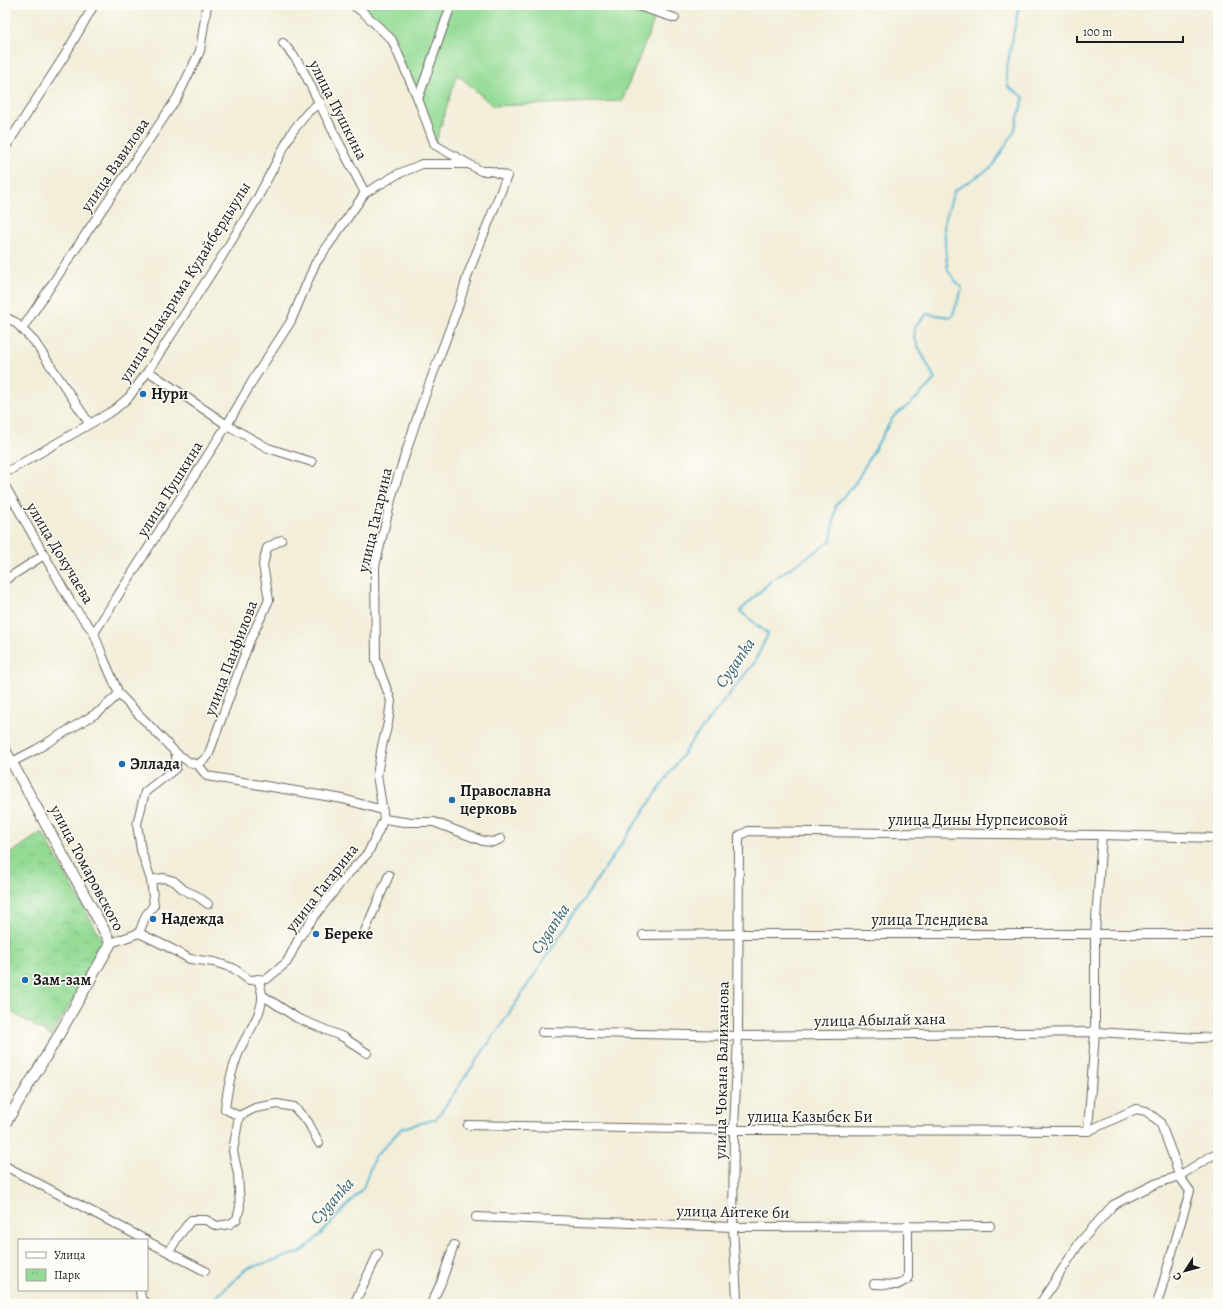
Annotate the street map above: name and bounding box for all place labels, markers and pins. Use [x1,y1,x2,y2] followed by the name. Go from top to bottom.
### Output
[151,383,188,405] place label: Нури
[138,389,148,399] marker: Нури
[130,753,180,775] place label: Эллада
[117,759,127,769] marker: Эллада
[460,780,552,820] place label: Православна церковь
[447,795,457,805] marker: Православна церковь
[161,908,224,930] place label: Надежда
[148,914,158,924] marker: Надежда
[324,923,373,945] place label: Береке
[311,929,321,939] marker: Береке
[33,969,91,991] place label: Зам-зам
[20,975,30,985] marker: Зам-зам

